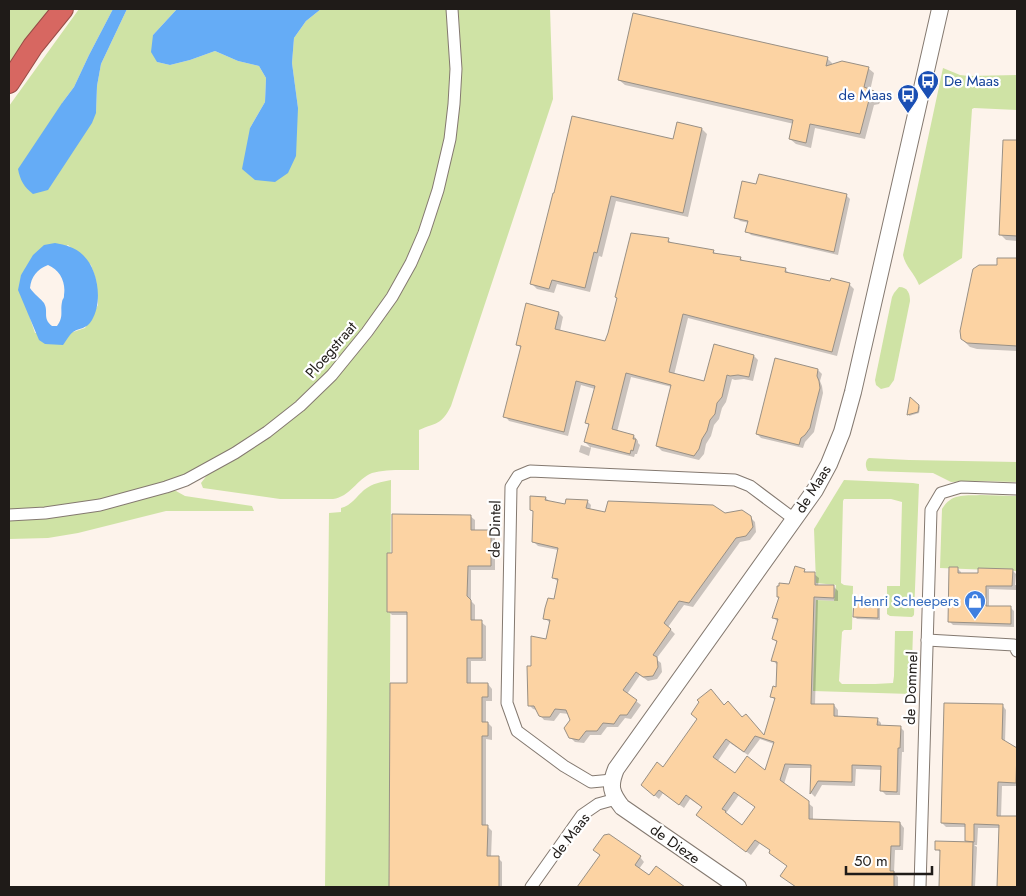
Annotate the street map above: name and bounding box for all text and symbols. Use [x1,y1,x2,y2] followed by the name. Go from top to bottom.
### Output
[916,69,940,100] bus stop icon: De Maas
[944,70,999,92] place label: De Maas
[896,83,920,114] bus stop icon: de Maas
[839,84,892,106] place label: de Maas
[300,316,362,383] street label: Ploegstraat
[790,461,836,517] street label: de Maas
[483,500,507,558] street label: de Dintel
[963,589,987,620] shop icon: Henri Scheepers
[853,590,959,612] place label: Henri Scheepers
[899,651,923,725] street label: de Dommel
[545,808,595,864] street label: de Maas
[645,819,705,869] street label: de Dieze
[846,844,932,876] scale bar
[854,850,888,872] text: 50 m

